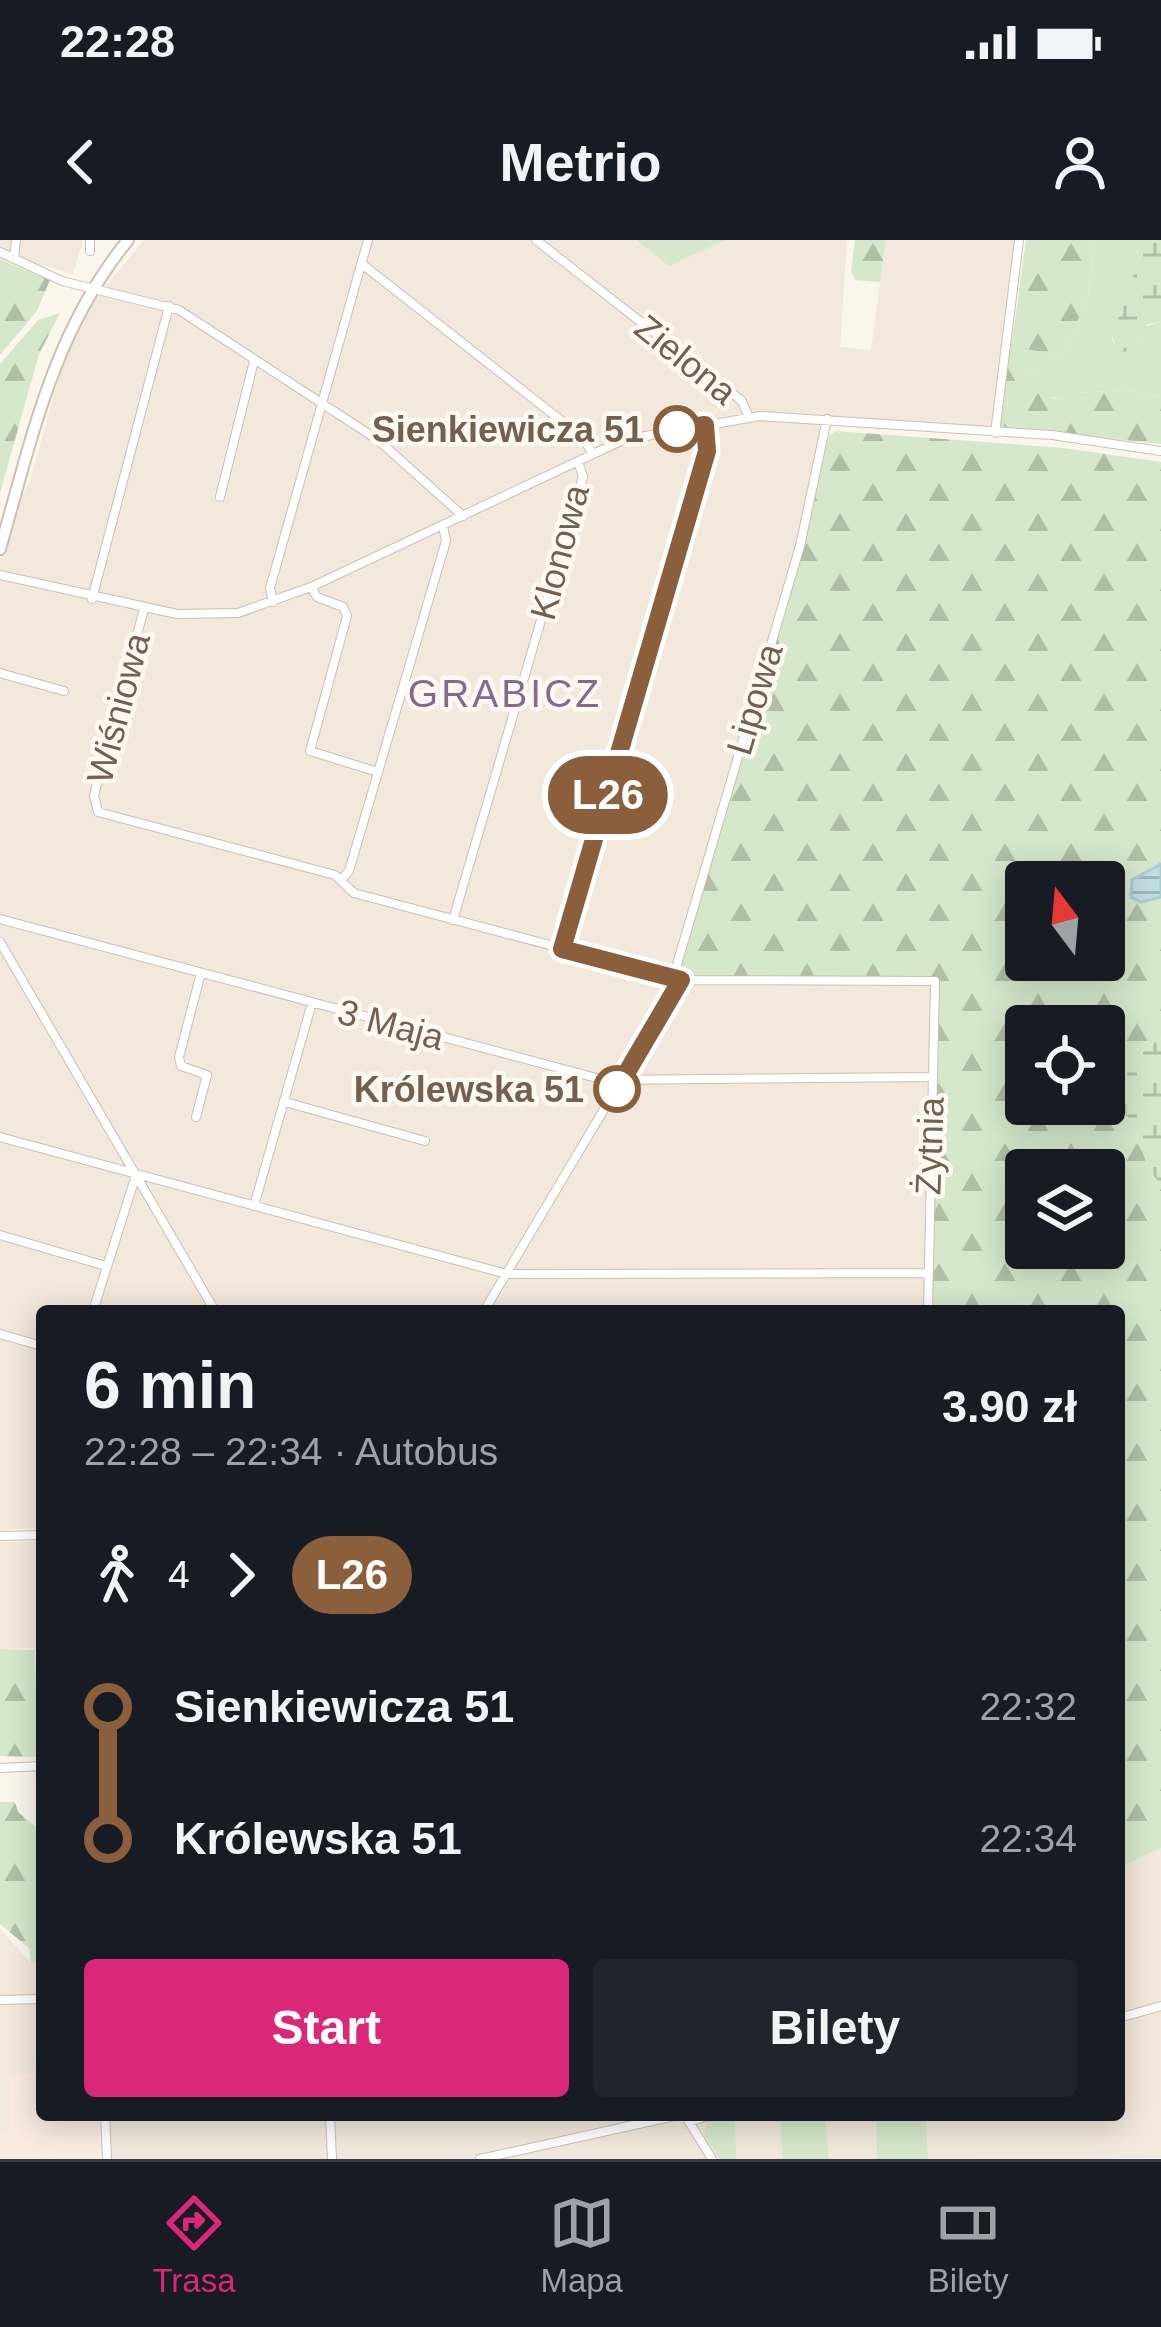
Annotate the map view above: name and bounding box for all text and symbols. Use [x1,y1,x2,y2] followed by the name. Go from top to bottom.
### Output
[60,16,175,67] text: 22:28
[48,129,114,195] icon: back
[1047,129,1113,195] icon: person
[500,132,662,192] text: Metrio
[627,306,745,413] street label: Zielona
[655,407,699,451] marker: Sienkiewicza 51
[372,409,644,450] place label: Sienkiewicza 51
[522,479,597,624] street label: Klonowa
[79,627,158,788] street label: Wiśniowa
[718,638,791,760] street label: Lipowa
[408,672,602,715] district label: GRABICZ
[539,756,677,834] line badge: L26
[572,771,644,818] text: L26
[1005,861,1125,981] north arrow
[1005,861,1125,1269] map controls
[333,991,449,1059] street label: 3 Maja
[1005,1005,1125,1125] button: locate
[595,1067,639,1111] marker: Królewska 51
[354,1069,584,1110] place label: Królewska 51
[907,1095,952,1196] street label: Żytnia
[1005,1149,1125,1269] button: layers
[84,1348,256,1422] text: 6 min
[942,1381,1077,1432] text: 3.90 zł
[84,1430,498,1473] text: 22:28 – 22:34 · Autobus
[84,1542,150,1608] icon: walk
[208,1542,274,1608] icon: forward
[316,1551,388,1598] text: L26
[168,1553,190,1596] text: 4
[174,1681,514,1732] text: Sienkiewicza 51
[979,1685,1077,1728] text: 22:32
[174,1813,462,1864] text: Królewska 51
[979,1817,1077,1860] text: 22:34
[84,1959,569,2097] button: Start
[593,1959,1077,2097] button: Bilety
[152,2190,236,2300] tab: Trasa
[540,2190,623,2300] tab: Mapa
[928,2190,1009,2300] tab: Bilety

